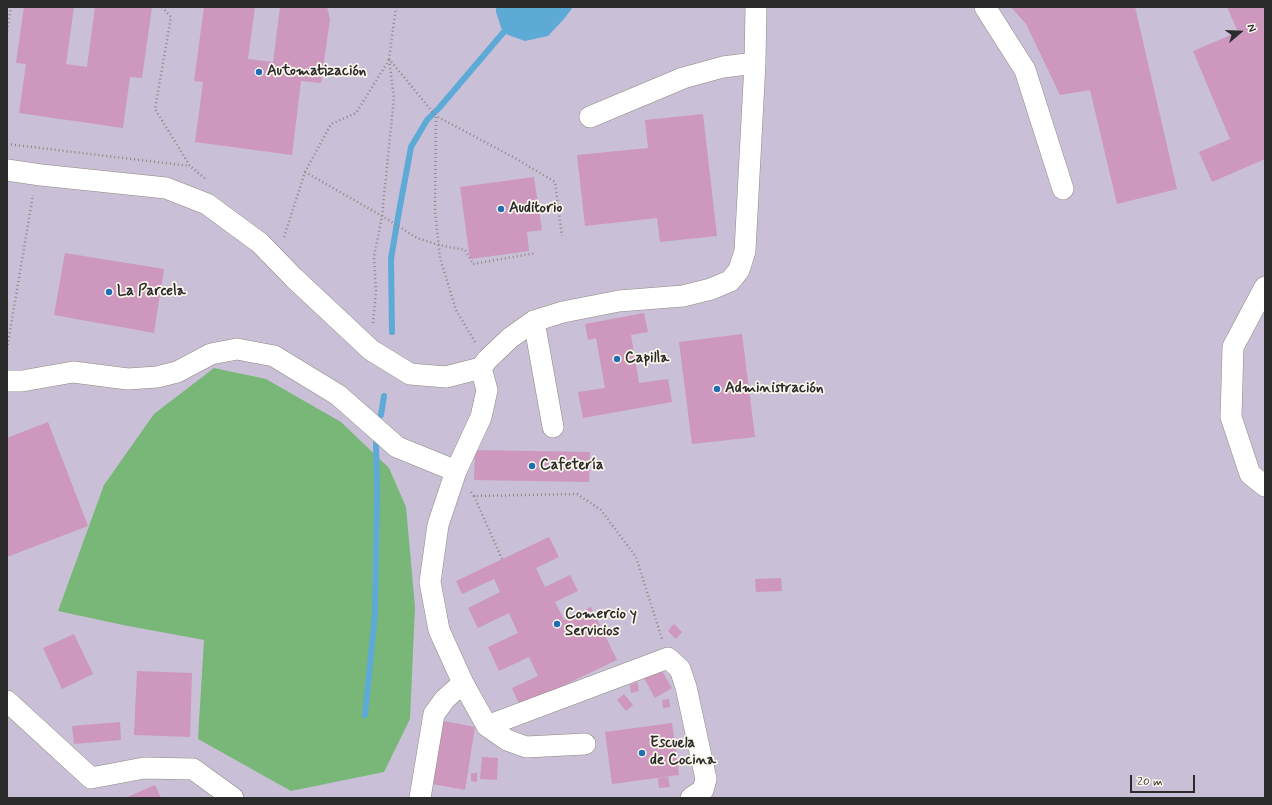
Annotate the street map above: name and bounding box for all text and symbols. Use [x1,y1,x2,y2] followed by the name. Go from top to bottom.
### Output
[1220,12,1260,52] north arrow
[1244,22,1259,34] text: N
[267,63,366,81] place label: Automatización
[254,67,264,77] marker: Automatización
[509,200,562,218] place label: Auditorio
[496,204,506,214] marker: Auditorio
[117,283,186,301] place label: La Parcela
[104,287,114,297] marker: La Parcela
[625,350,669,368] place label: Capilla
[612,354,622,364] marker: Capilla
[725,380,823,398] place label: Administración
[712,384,722,394] marker: Administración
[540,457,604,475] place label: Cafetería
[527,461,537,471] marker: Cafetería
[565,606,637,641] place label: Comercio y Servicios
[552,619,562,629] marker: Comercio y Servicios
[650,735,716,770] place label: Escuela de Cocina
[637,748,647,758] marker: Escuela de Cocina
[1132,767,1197,793] scale bar
[1137,774,1163,790] text: 20 m

